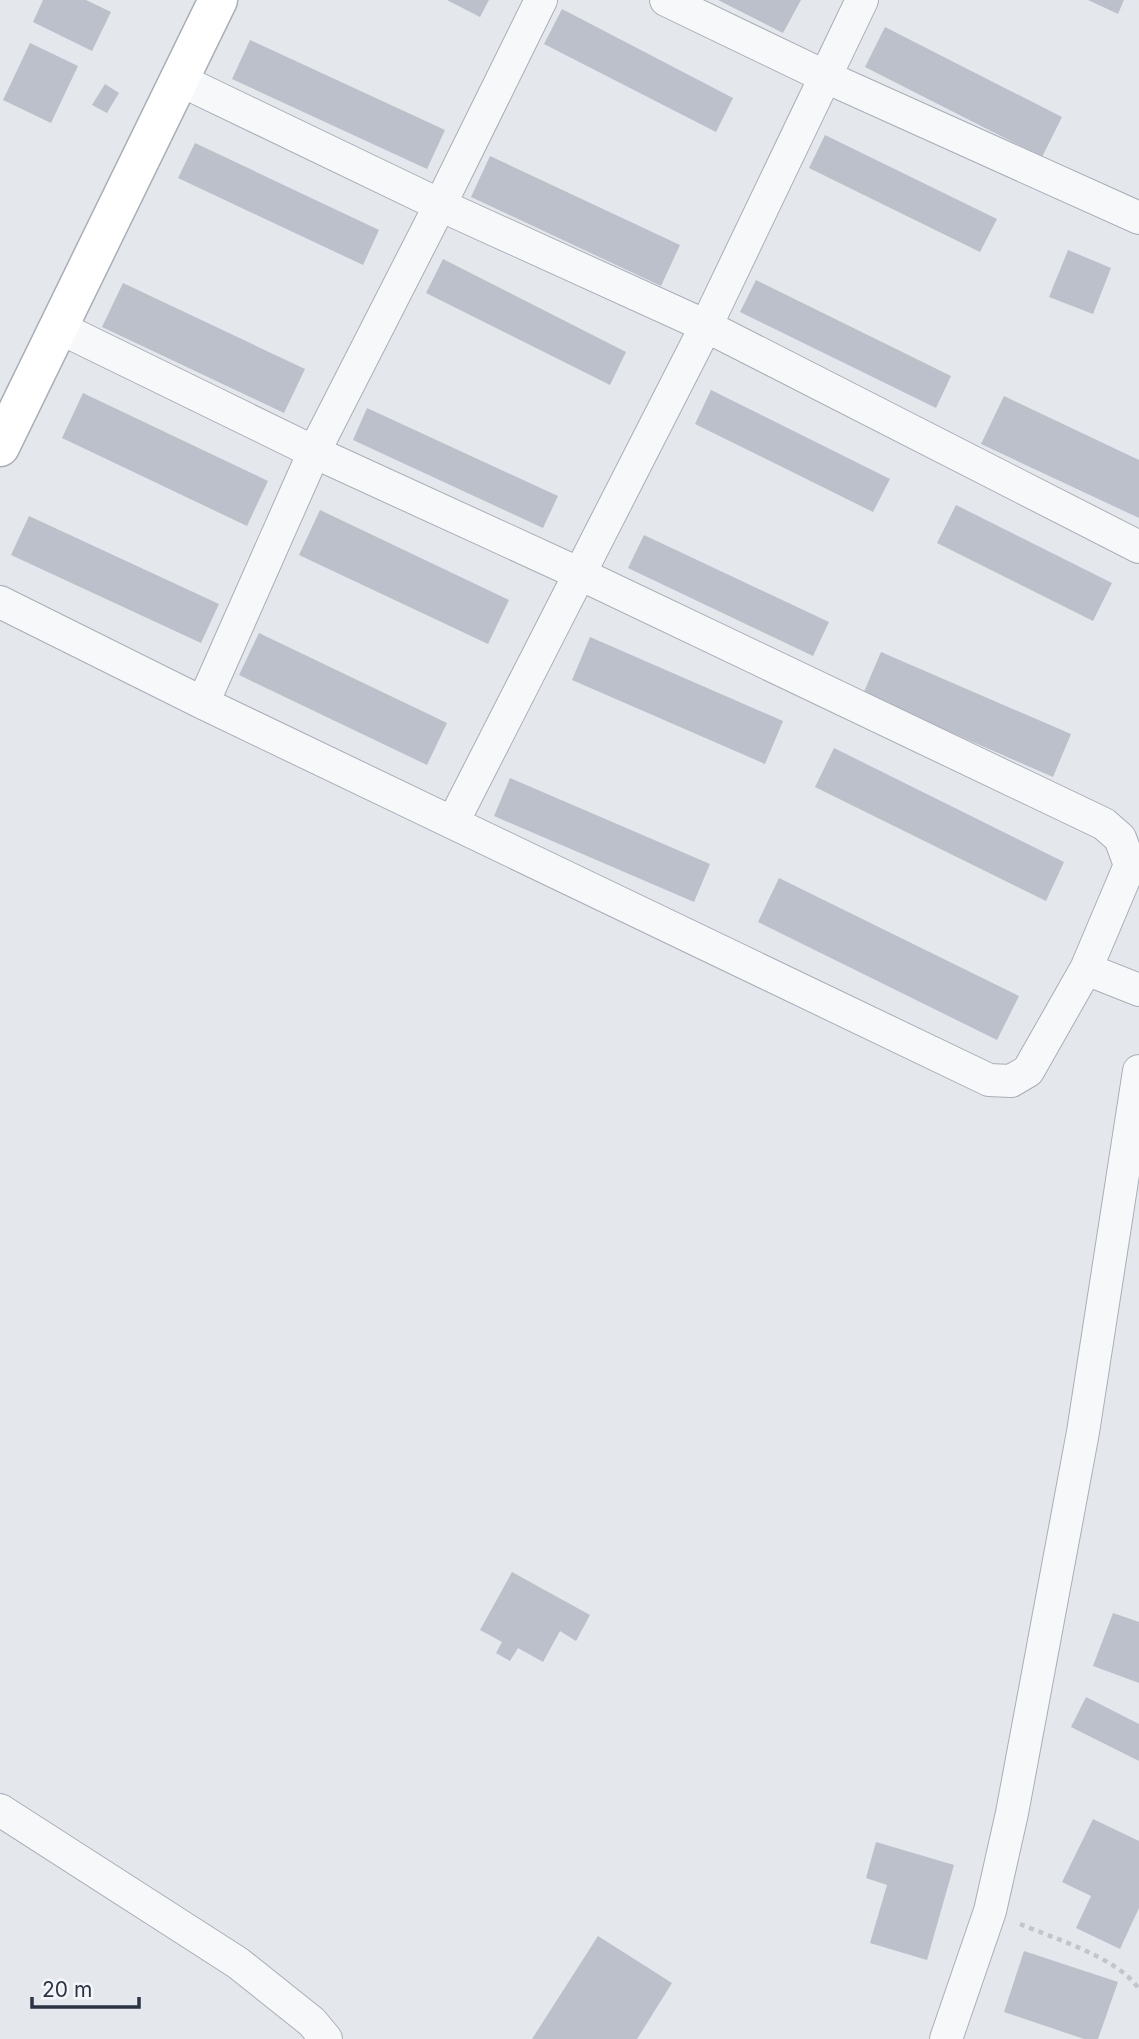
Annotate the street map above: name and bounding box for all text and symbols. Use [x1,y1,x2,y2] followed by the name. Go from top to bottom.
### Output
[32,1966,138,2010] scale bar
[42,1977,92,2002] text: 20 m

